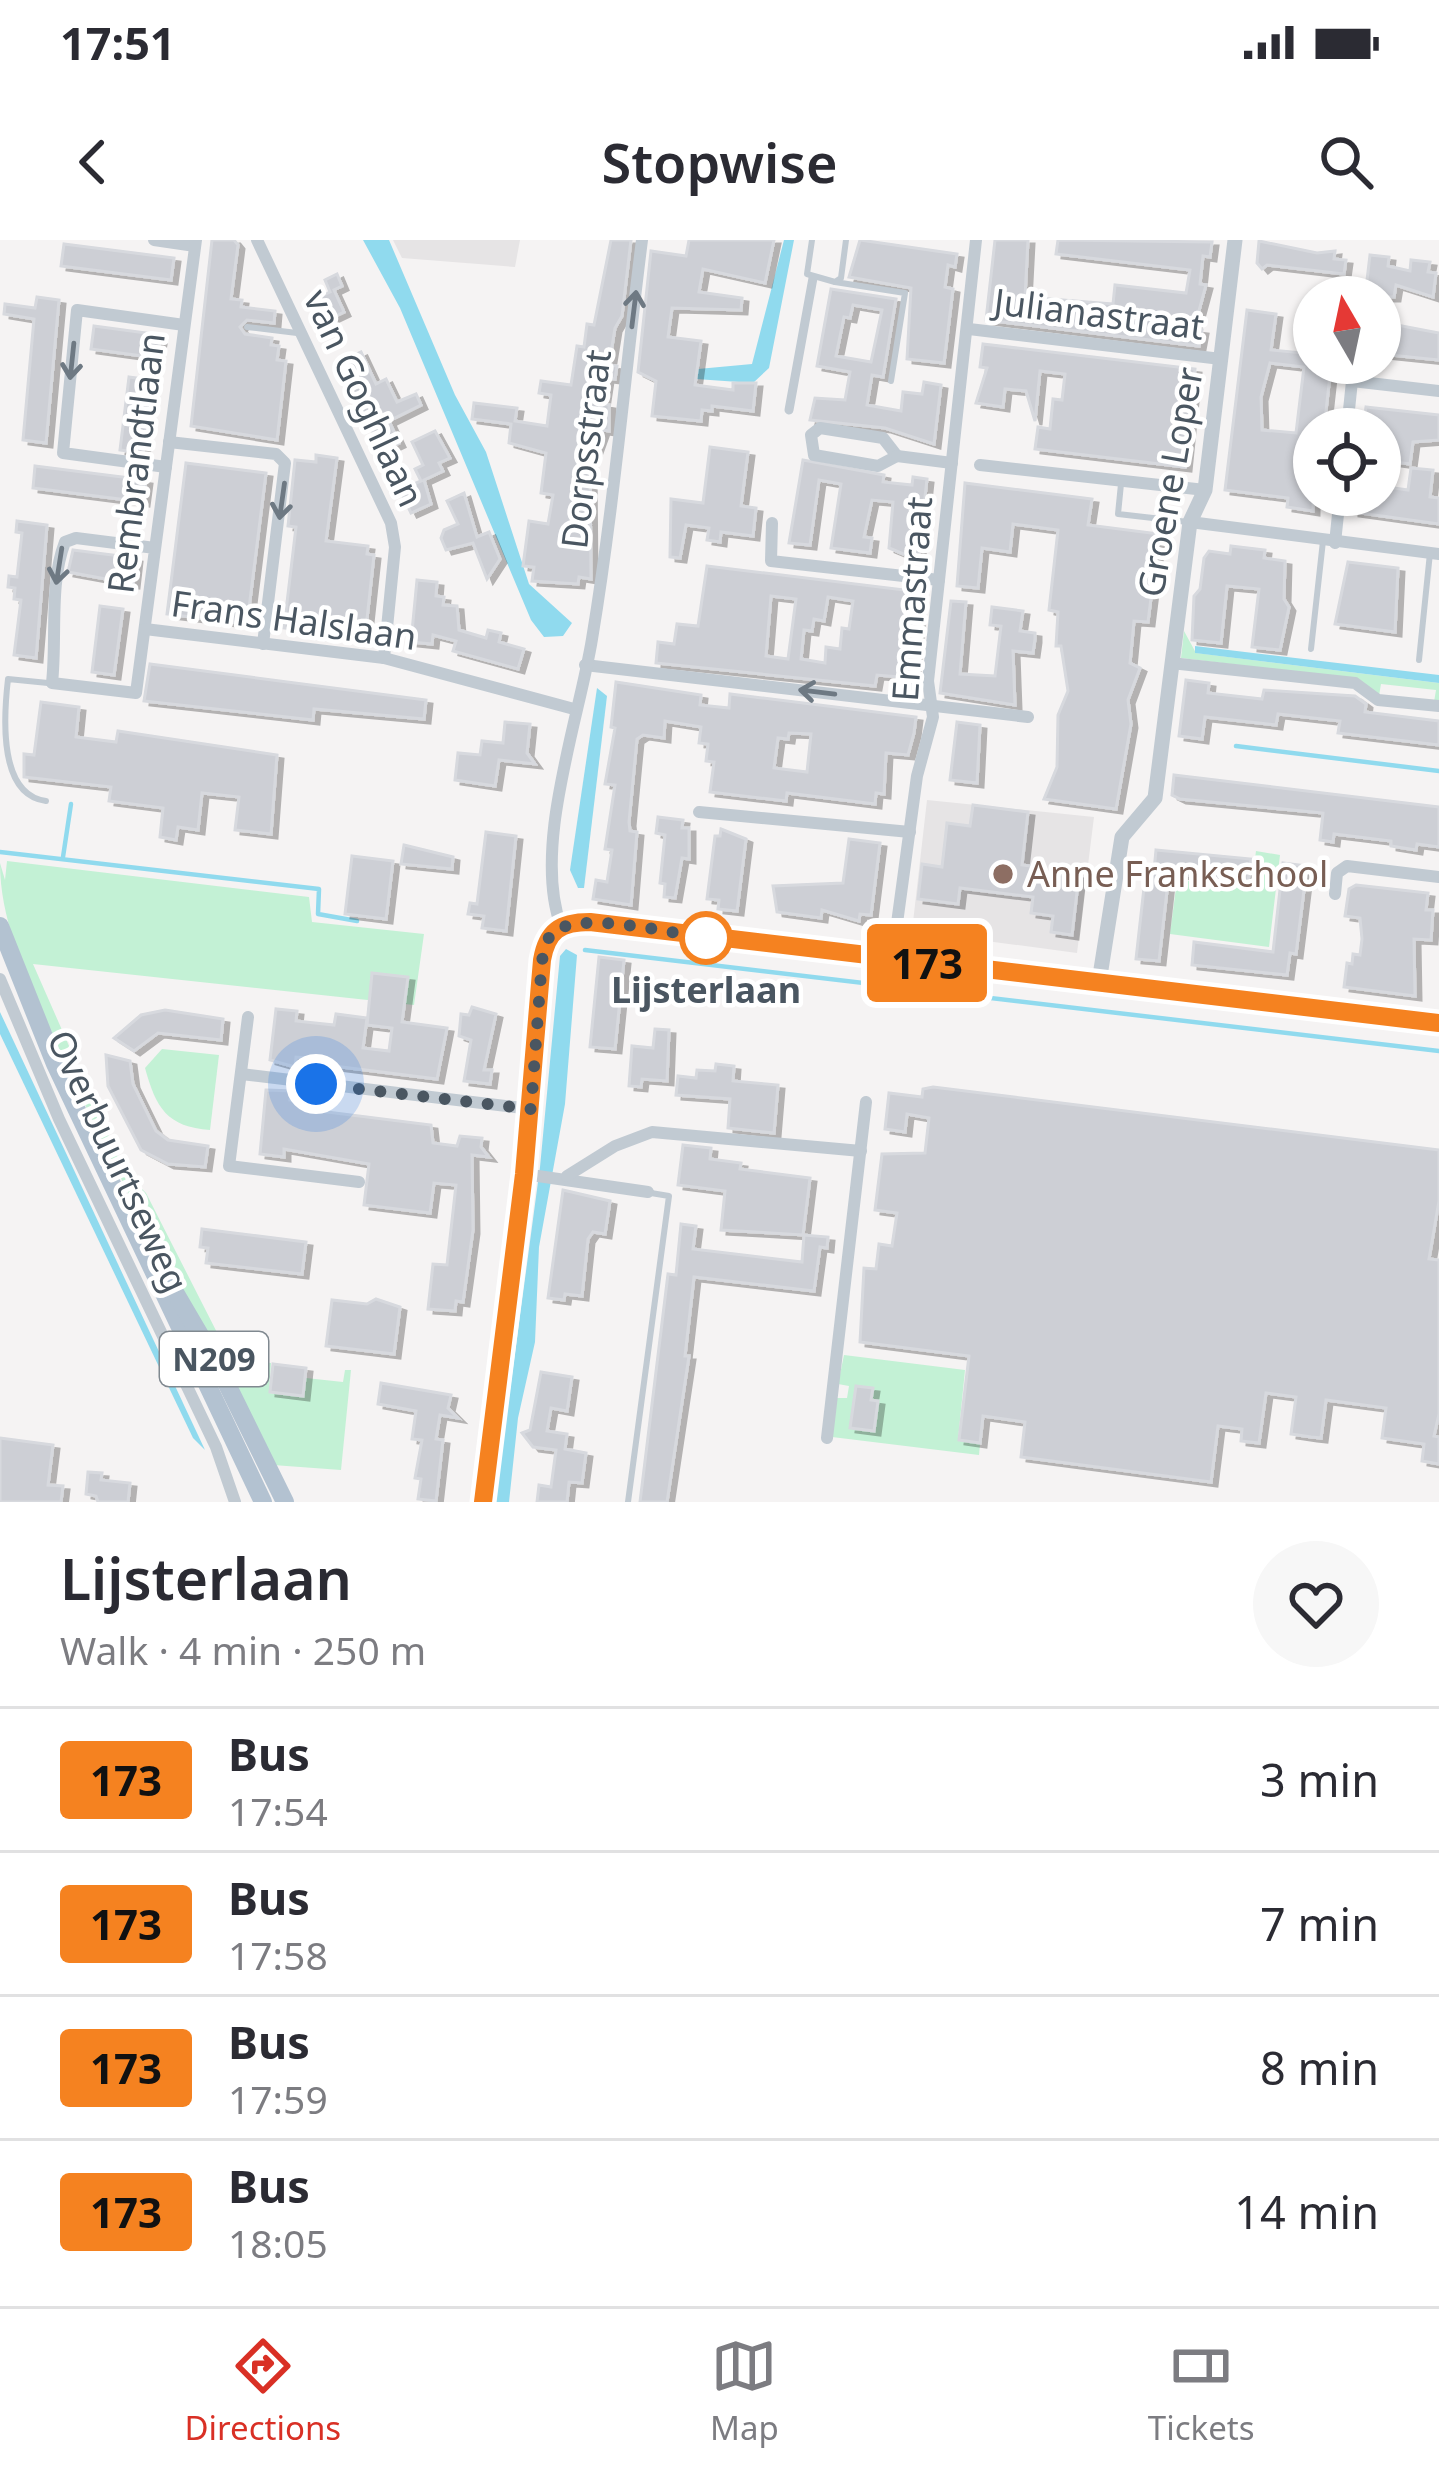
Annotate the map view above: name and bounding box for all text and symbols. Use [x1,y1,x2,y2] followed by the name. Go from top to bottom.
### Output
[60,12,176,73] text: 17:51
[602,125,837,199] text: Stopwise
[60,129,126,195] icon: back
[1313,129,1379,195] icon: search
[988,276,1207,351] street label: Julianastraat
[1293,276,1401,384] north arrow
[1293,276,1401,516] map controls
[293,281,436,514] street label: van Goghlaan
[624,290,646,329] one-way arrow
[95,330,176,596] street label: Rembrandtlaan
[60,341,83,380] one-way arrow
[549,347,622,551] street label: Dorpsstraat
[1125,363,1214,601] street label: Groene Loper
[1293,408,1401,516] button: locate
[270,481,293,520] one-way arrow
[880,495,943,703] street label: Emmastraat
[47,546,70,585] one-way arrow
[168,578,420,661] street label: Frans Halslaan
[798,681,837,703] one-way arrow
[1027,849,1328,898] place label: Anne Frankschool
[990,861,1016,887] marker: Anne Frankschool
[681,913,731,963] marker: Lijsterlaan
[858,924,996,1002] line badge: 173
[891,934,963,991] text: 173
[611,965,801,1014] place label: Lijsterlaan
[36,1022,201,1300] street label: Overbuurtseweg
[286,1054,346,1114] your location
[160,1332,268,1386] road number: N209
[60,1539,352,1617] text: Lijsterlaan
[1253,1541,1379,1667] button: heart
[60,1623,426,1676] text: Walk · 4 min · 250 m
[228,1723,310,1784] text: Bus
[1260,1749,1379,1810] text: 3 min
[90,1751,162,1808] text: 173
[228,1784,328,1837] text: 17:54
[228,1867,310,1928] text: Bus
[1260,1893,1379,1954] text: 7 min
[90,1895,162,1952] text: 173
[228,1928,328,1981] text: 17:58
[228,2011,310,2072] text: Bus
[1260,2037,1379,2098] text: 8 min
[90,2039,162,2096] text: 173
[228,2072,328,2125] text: 17:59
[228,2155,310,2216] text: Bus
[1234,2181,1379,2242] text: 14 min
[90,2183,162,2240] text: 173
[228,2216,328,2269] text: 18:05
[184,2333,341,2450] tab: Directions
[710,2333,779,2450] tab: Map
[1148,2333,1254,2450] tab: Tickets

